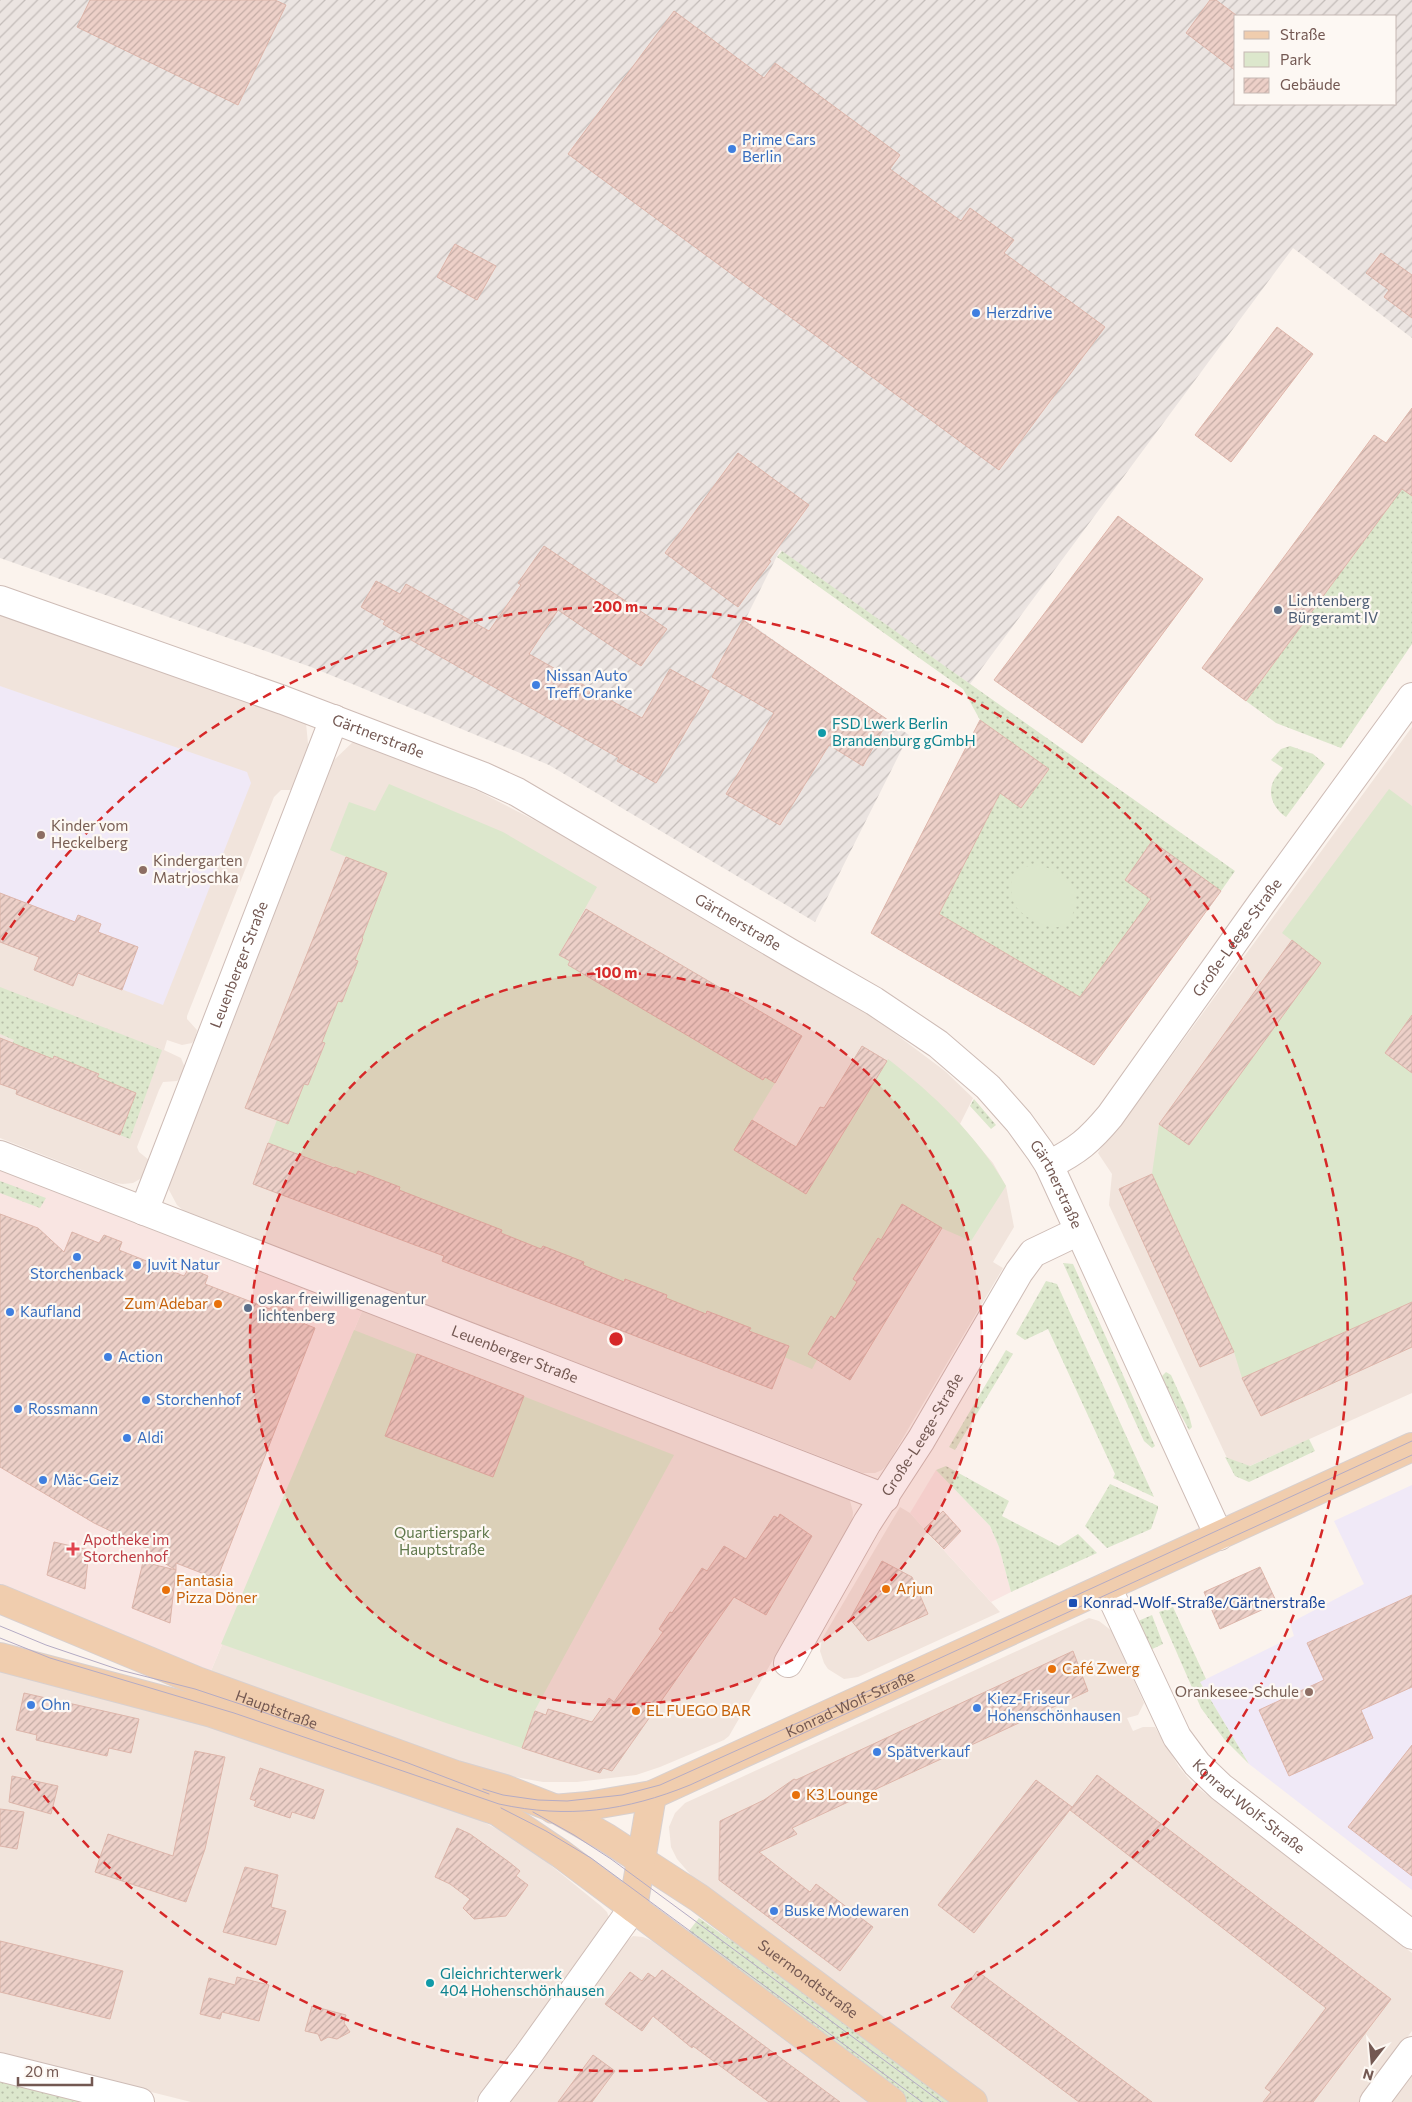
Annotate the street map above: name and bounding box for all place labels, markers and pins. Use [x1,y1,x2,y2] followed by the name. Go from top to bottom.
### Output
[742,130,816,165] place label: Prime Cars Berlin
[726,143,738,155] marker: Prime Cars Berlin
[986,303,1053,321] place label: Herzdrive
[970,307,982,319] marker: Herzdrive
[1288,591,1378,626] place label: Lichtenberg Bürgeramt IV
[1272,604,1284,616] marker: Lichtenberg Bürgeramt IV
[546,666,633,701] place label: Nissan Auto Treff Oranke
[530,679,542,691] marker: Nissan Auto Treff Oranke
[832,714,976,749] place label: FSD Lwerk Berlin Brandenburg gGmbH
[816,727,828,739] marker: FSD Lwerk Berlin Brandenburg gGmbH
[51,816,128,851] place label: Kinder vom Heckelberg
[35,829,47,841] marker: Kinder vom Heckelberg
[153,851,243,886] place label: Kindergarten Matrjoschka
[137,864,149,876] marker: Kindergarten Matrjoschka
[71,1251,83,1263] marker: Storchenback
[147,1255,220,1273] place label: Juvit Natur
[131,1259,143,1271] marker: Juvit Natur
[30,1264,124,1282] place label: Storchenback
[258,1289,427,1324] place label: oskar freiwilligenagentur lichtenberg
[124,1294,208,1312] place label: Zum Adebar
[212,1298,224,1310] marker: Zum Adebar
[20,1302,81,1320] place label: Kaufland
[242,1302,254,1314] marker: oskar freiwilligenagentur lichtenberg
[4,1306,16,1318] marker: Kaufland
[607,1330,625,1348] centre of rings
[118,1347,163,1365] place label: Action
[102,1351,114,1363] marker: Action
[156,1390,241,1408] place label: Storchenhof
[140,1394,152,1406] marker: Storchenhof
[28,1399,98,1417] place label: Rossmann
[12,1403,24,1415] marker: Rossmann
[137,1428,164,1446] place label: Aldi
[121,1432,133,1444] marker: Aldi
[53,1470,119,1488] place label: Mäc-Geiz
[37,1474,49,1486] marker: Mäc-Geiz
[83,1530,169,1565] place label: Apotheke im Storchenhof
[67,1543,79,1555] marker: Apotheke im Storchenhof
[176,1571,257,1606] place label: Fantasia Pizza Döner
[896,1579,933,1597] place label: Arjun
[880,1583,892,1595] marker: Arjun
[160,1584,172,1596] marker: Fantasia Pizza Döner
[1083,1593,1326,1611] place label: Konrad-Wolf-Straße/Gärtnerstraße
[1067,1597,1079,1609] marker: Konrad-Wolf-Straße/Gärtnerstraße
[1062,1659,1140,1677] place label: Café Zwerg
[1046,1663,1058,1675] marker: Café Zwerg
[1175,1682,1299,1700] place label: Orankesee-Schule
[1303,1686,1315,1698] marker: Orankesee-Schule
[987,1689,1121,1724] place label: Kiez-Friseur Hohenschönhausen
[41,1695,70,1713] place label: Ohn
[25,1699,37,1711] marker: Ohn
[646,1701,751,1719] place label: EL FUEGO BAR
[971,1702,983,1714] marker: Kiez-Friseur Hohenschönhausen
[630,1705,642,1717] marker: EL FUEGO BAR
[887,1742,970,1760] place label: Spätverkauf
[871,1746,883,1758] marker: Spätverkauf
[806,1785,878,1803] place label: K3 Lounge
[790,1789,802,1801] marker: K3 Lounge
[784,1901,909,1919] place label: Buske Modewaren
[768,1905,780,1917] marker: Buske Modewaren
[440,1964,605,1999] place label: Gleichrichterwerk 404 Hohenschönhausen
[424,1977,436,1989] marker: Gleichrichterwerk 404 Hohenschönhausen

